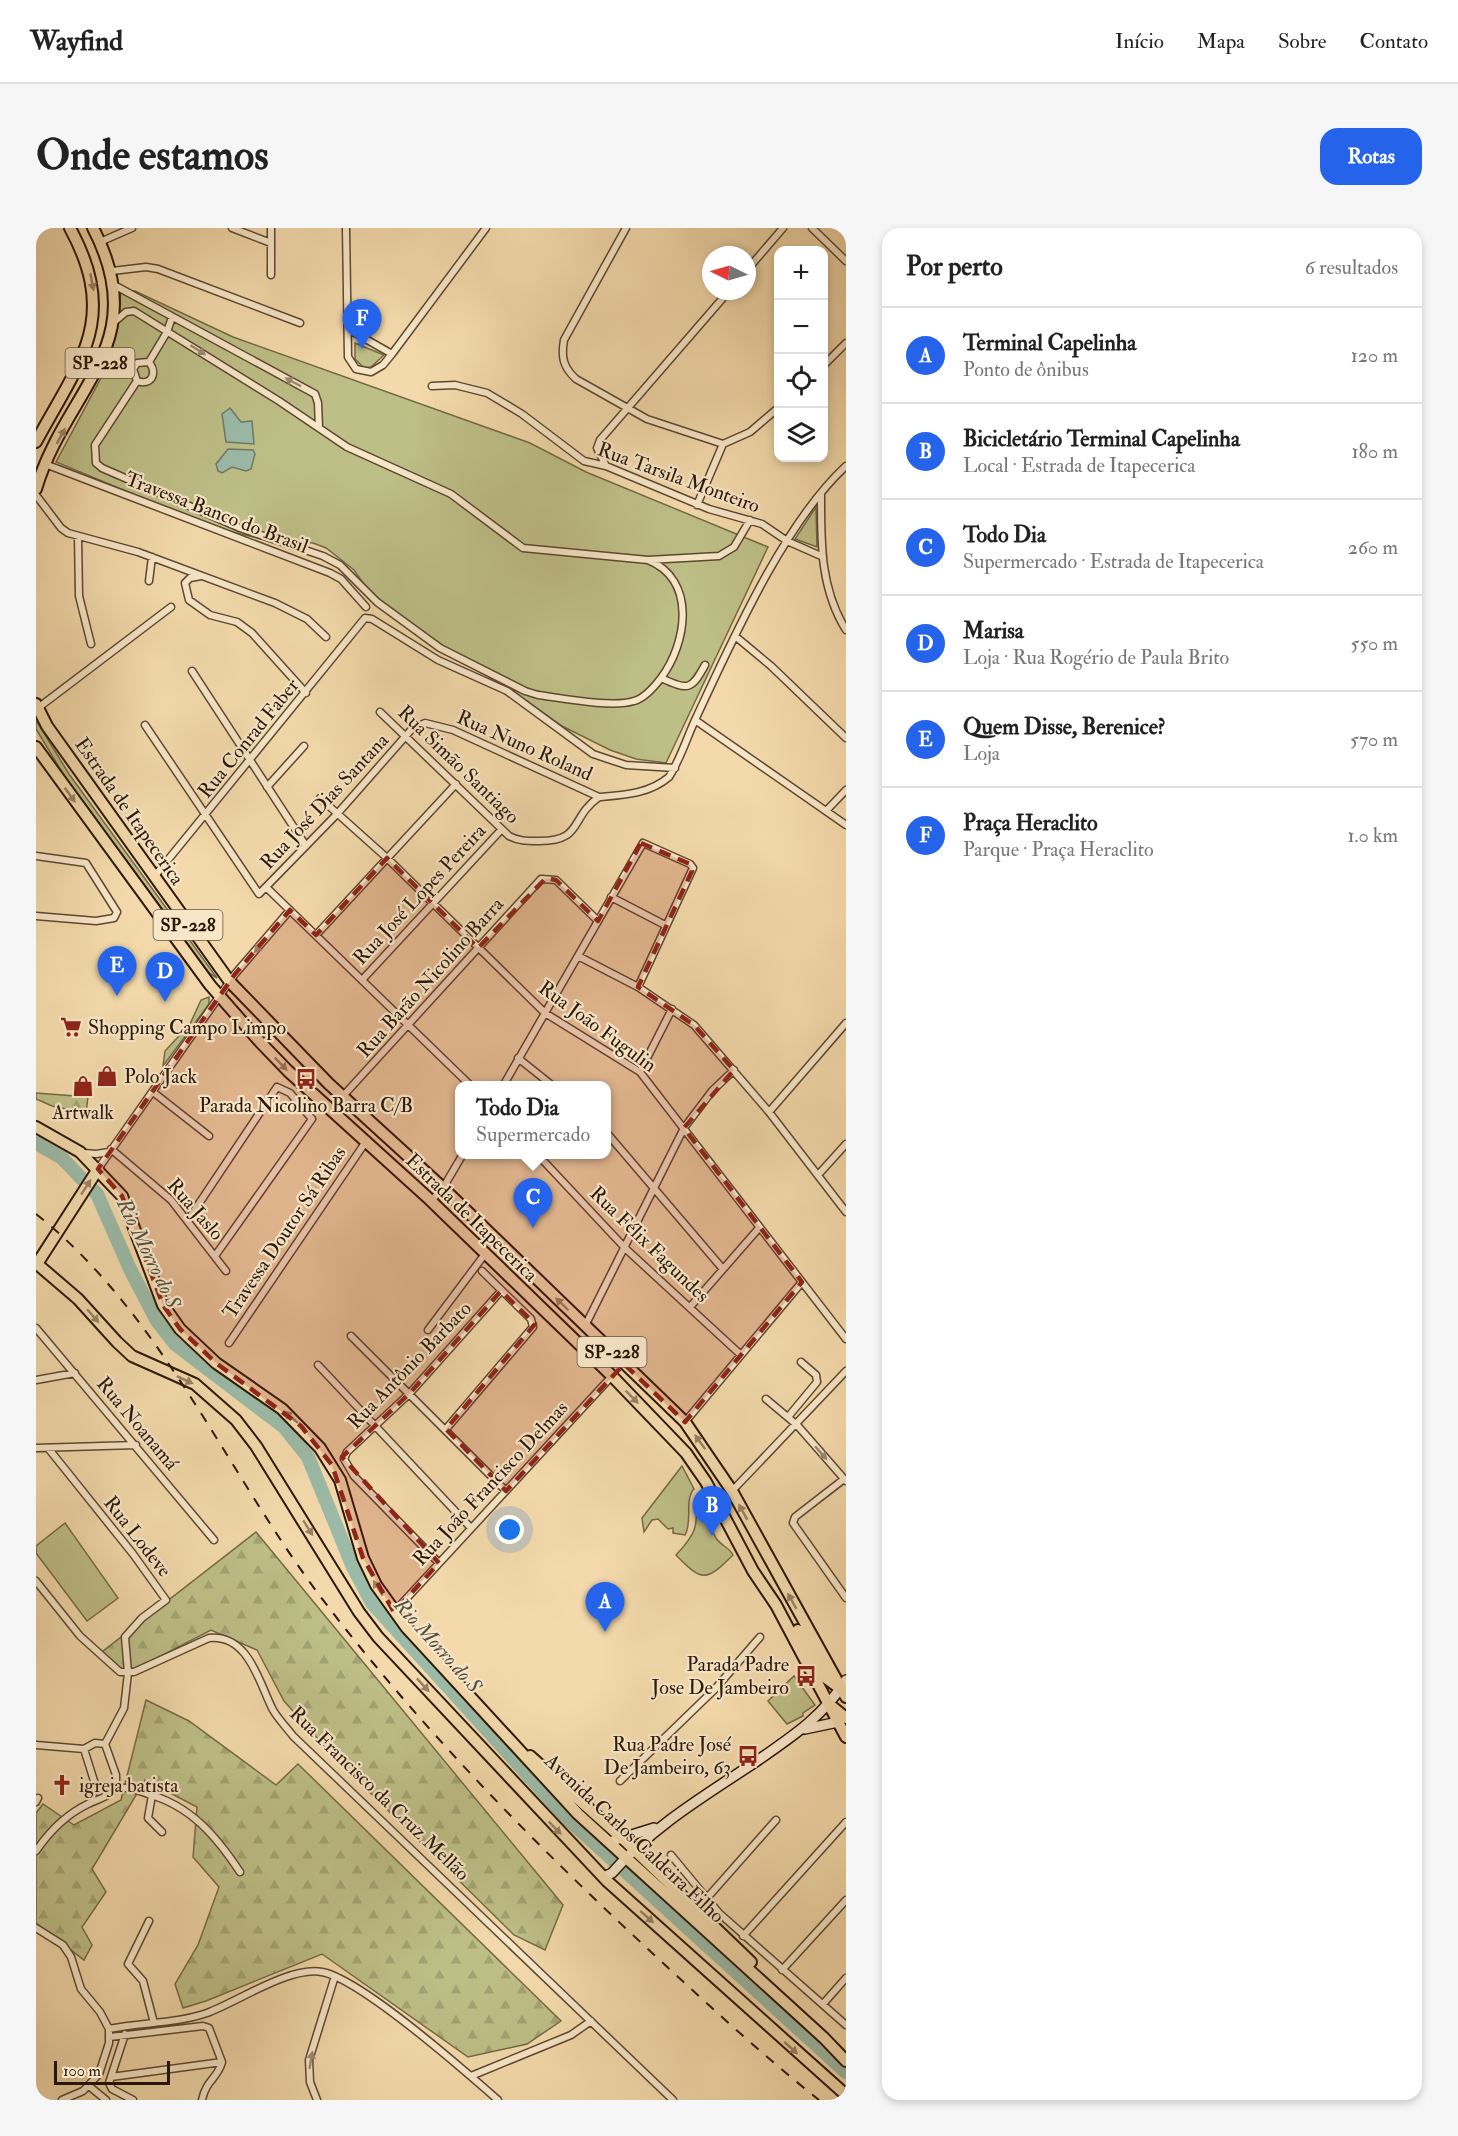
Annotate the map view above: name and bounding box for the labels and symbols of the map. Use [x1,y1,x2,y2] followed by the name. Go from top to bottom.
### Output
[702,246,756,300] north arrow
[88,273,97,292] one-way arrow
[342,300,382,349] pin: F
[190,345,206,356] one-way arrow
[65,348,134,378] road number: SP-228
[285,377,302,387] one-way arrow
[56,427,66,444] one-way arrow
[594,436,763,518] street label: Rua Tarsila Monteiro
[122,466,312,559] street label: Travessa Banco do Brasil
[192,673,305,803] street label: Rua Conrad Faber
[392,700,525,829] street label: Rua Simão Santiago
[453,704,597,787] street label: Rua Nuno Roland
[255,727,395,875] street label: Rua José Dias Santana
[68,733,190,891] street label: Estrada de Itapecerica
[64,787,75,803] one-way arrow
[348,818,492,971] street label: Rua José Lopes Pereira
[352,891,510,1063] street label: Rua Barão Nicolino Barra
[154,910,222,940] road number: SP-228
[253,938,266,954] one-way arrow
[98,946,136,996] pin: E
[146,952,184,1002] pin: D
[534,975,662,1078] street label: Rua João Fugulin
[59,1015,83,1039] supermarket icon: Shopping Campo Limpo
[88,1015,286,1041] place label: Shopping Campo Limpo
[274,1056,288,1071] one-way arrow
[95,1064,119,1088] shop icon: Polo Jack
[124,1064,197,1089] place label: Polo Jack
[294,1067,318,1091] bus stop icon: Parada Nicolino Barra C/B
[71,1074,95,1098] shop icon: Artwalk
[199,1093,413,1118] place label: Parada Nicolino Barra C/B
[51,1100,114,1125] place label: Artwalk
[217,1141,352,1323] street label: Travessa Doutor Sá Ribas
[400,1148,544,1288] street label: Estrada de Itapecerica
[162,1173,229,1246] street label: Rua Jaslo
[514,1178,552,1228] pin: C
[81,1179,92,1195] one-way arrow
[585,1181,715,1308] street label: Rua Félix Fagundes
[110,1193,187,1314] water label: Rio Morro do S
[342,1296,477,1434] street label: Rua Antônio Barbato
[555,1298,569,1312] one-way arrow
[86,1308,99,1323] one-way arrow
[578,1337,646,1367] road number: SP-228
[91,1371,184,1476] street label: Rua Noanamá
[177,1376,194,1385] one-way arrow
[625,1390,640,1404] one-way arrow
[407,1395,574,1571] street label: Rua João Francisco Delmas
[283,1411,299,1424] one-way arrow
[694,1435,706,1450] one-way arrow
[815,1445,828,1461] one-way arrow
[692,1486,732,1536] pin: B
[98,1491,177,1582] street label: Rua Lodeve
[738,1503,748,1520] one-way arrow
[495,1515,524,1544] your location
[302,1520,313,1537] one-way arrow
[373,1579,383,1596] one-way arrow
[586,1582,624,1632] pin: A
[387,1591,488,1699] water label: Rio Morro do S
[787,1592,797,1609] one-way arrow
[651,1652,789,1700] place label: Parada Padre Jose De Jambeiro
[794,1664,818,1688] bus stop icon: Parada Padre Jose De Jambeiro
[416,1677,429,1692] one-way arrow
[284,1701,475,1886] street label: Rua Francisco da Cruz Mellão
[604,1732,732,1780] place label: Rua Padre José De Jambeiro, 63
[736,1744,760,1768] bus stop icon: Rua Padre José De Jambeiro, 63
[539,1748,730,1928] street label: Avenida Carlos Caldeira Filho
[50,1773,74,1797] church icon: igreja batista
[79,1773,179,1798] place label: igreja batista
[548,1820,562,1834] one-way arrow
[639,1910,654,1923] one-way arrow
[783,2041,798,2054] one-way arrow
[307,2050,316,2069] one-way arrow
[54,2058,170,2086] scale bar

